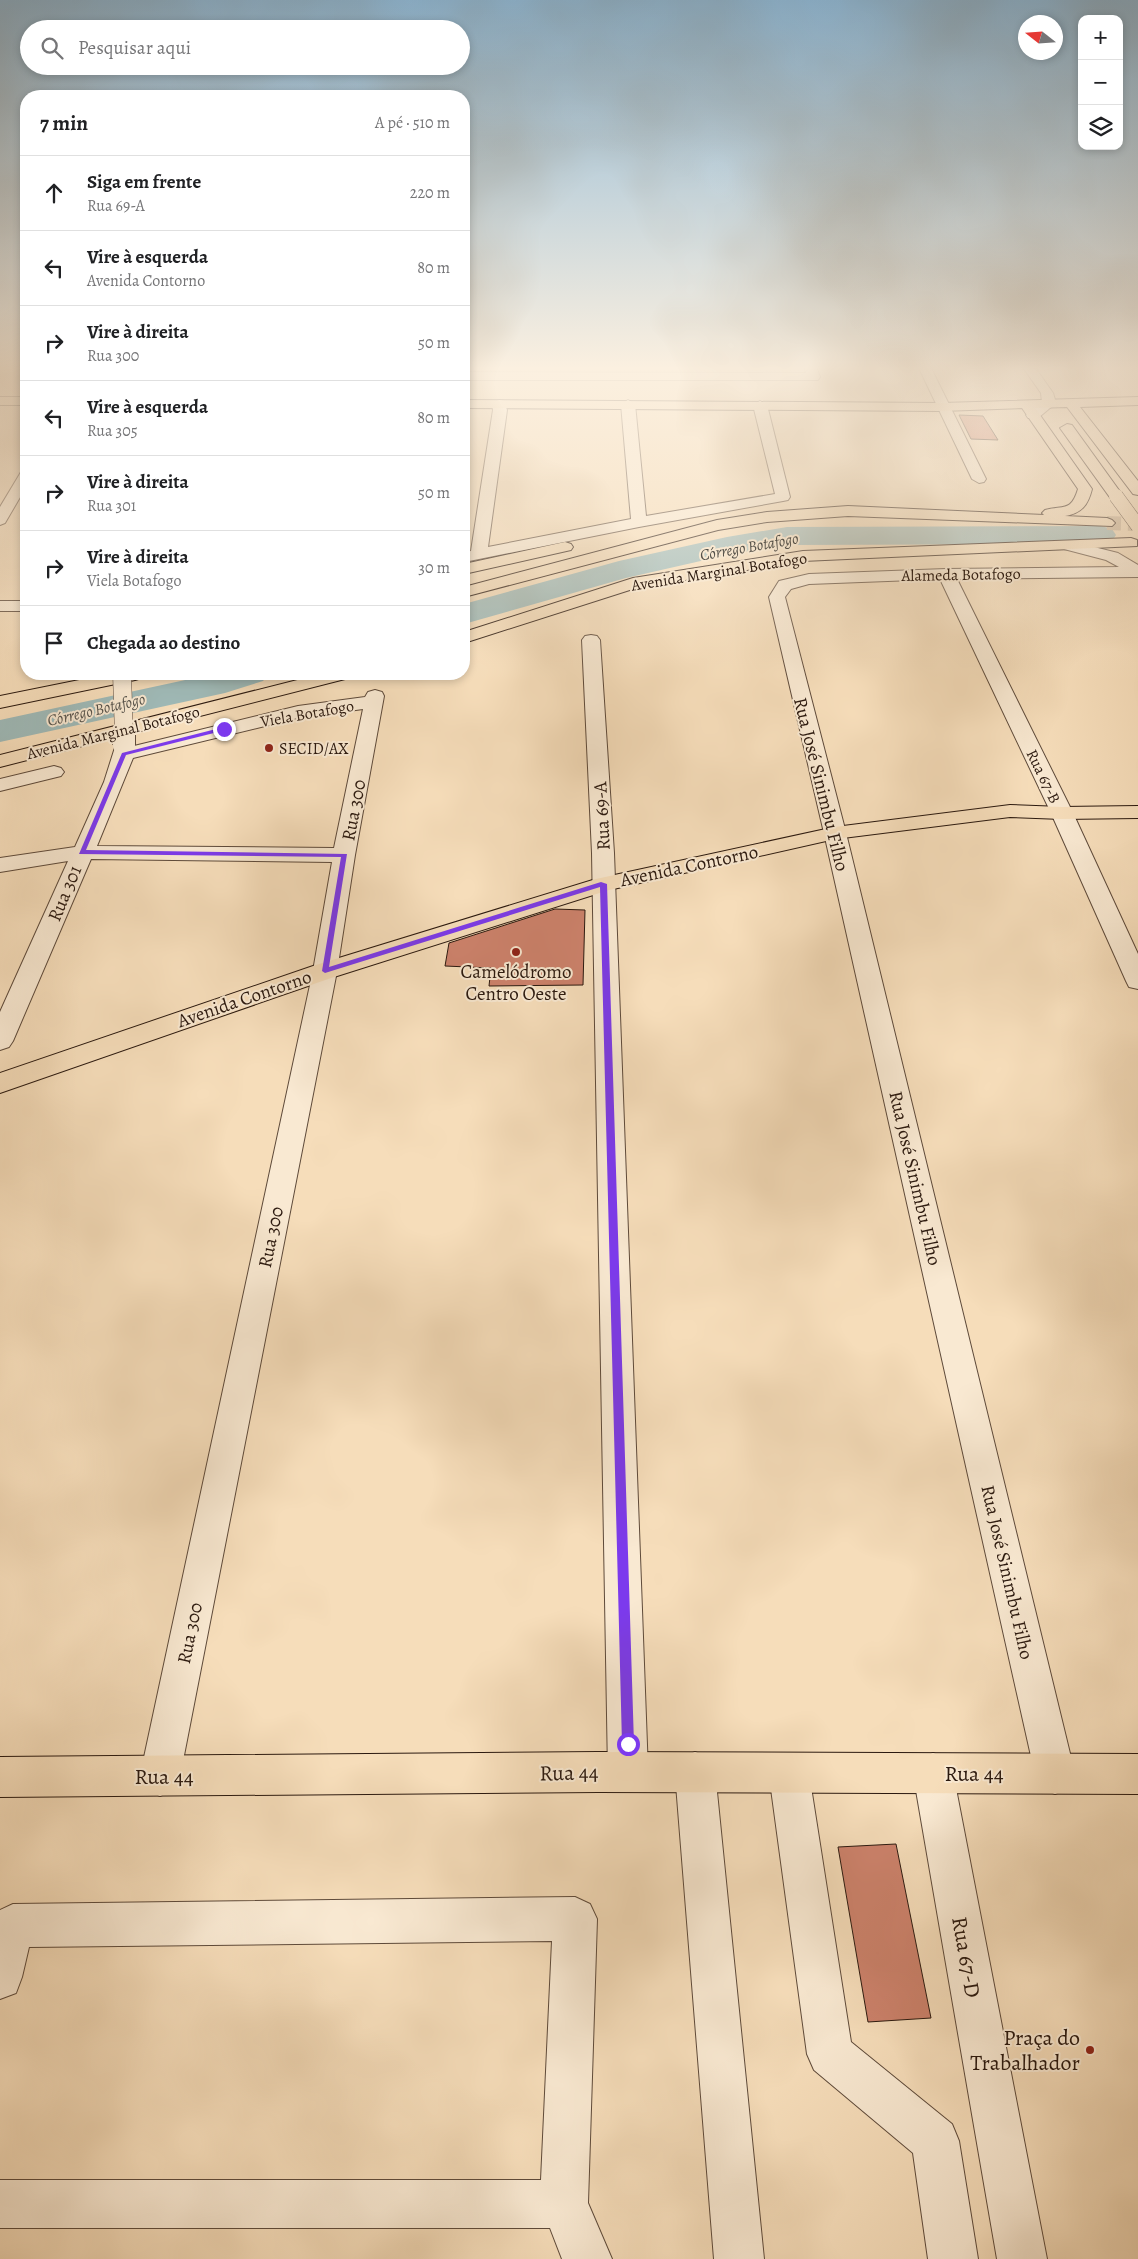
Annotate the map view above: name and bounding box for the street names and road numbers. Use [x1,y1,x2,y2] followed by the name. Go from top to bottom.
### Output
[629,547,809,597] street label: Avenida Marginal Botafogo
[900,563,1021,587] street label: Alameda Botafogo
[258,695,356,733] street label: Viela Botafogo
[787,695,855,874] street label: Rua José Sinimbu Filho
[24,701,202,765] street label: Avenida Marginal Botafogo
[1021,746,1066,807] street label: Rua 67-B
[335,777,373,843] street label: Rua 300
[587,780,617,851] street label: Rua 69-A
[617,839,761,893] street label: Avenida Contorno
[42,861,89,925] street label: Rua 301
[173,964,315,1034] street label: Avenida Contorno
[882,1088,948,1268] street label: Rua José Sinimbu Filho
[252,1204,290,1270] street label: Rua 300
[974,1482,1040,1662] street label: Rua José Sinimbu Filho
[171,1600,209,1666] street label: Rua 300
[539,1757,599,1789] street label: Rua 44
[944,1759,1004,1789] street label: Rua 44
[134,1762,194,1792] street label: Rua 44
[944,1914,988,2000] street label: Rua 67-D

